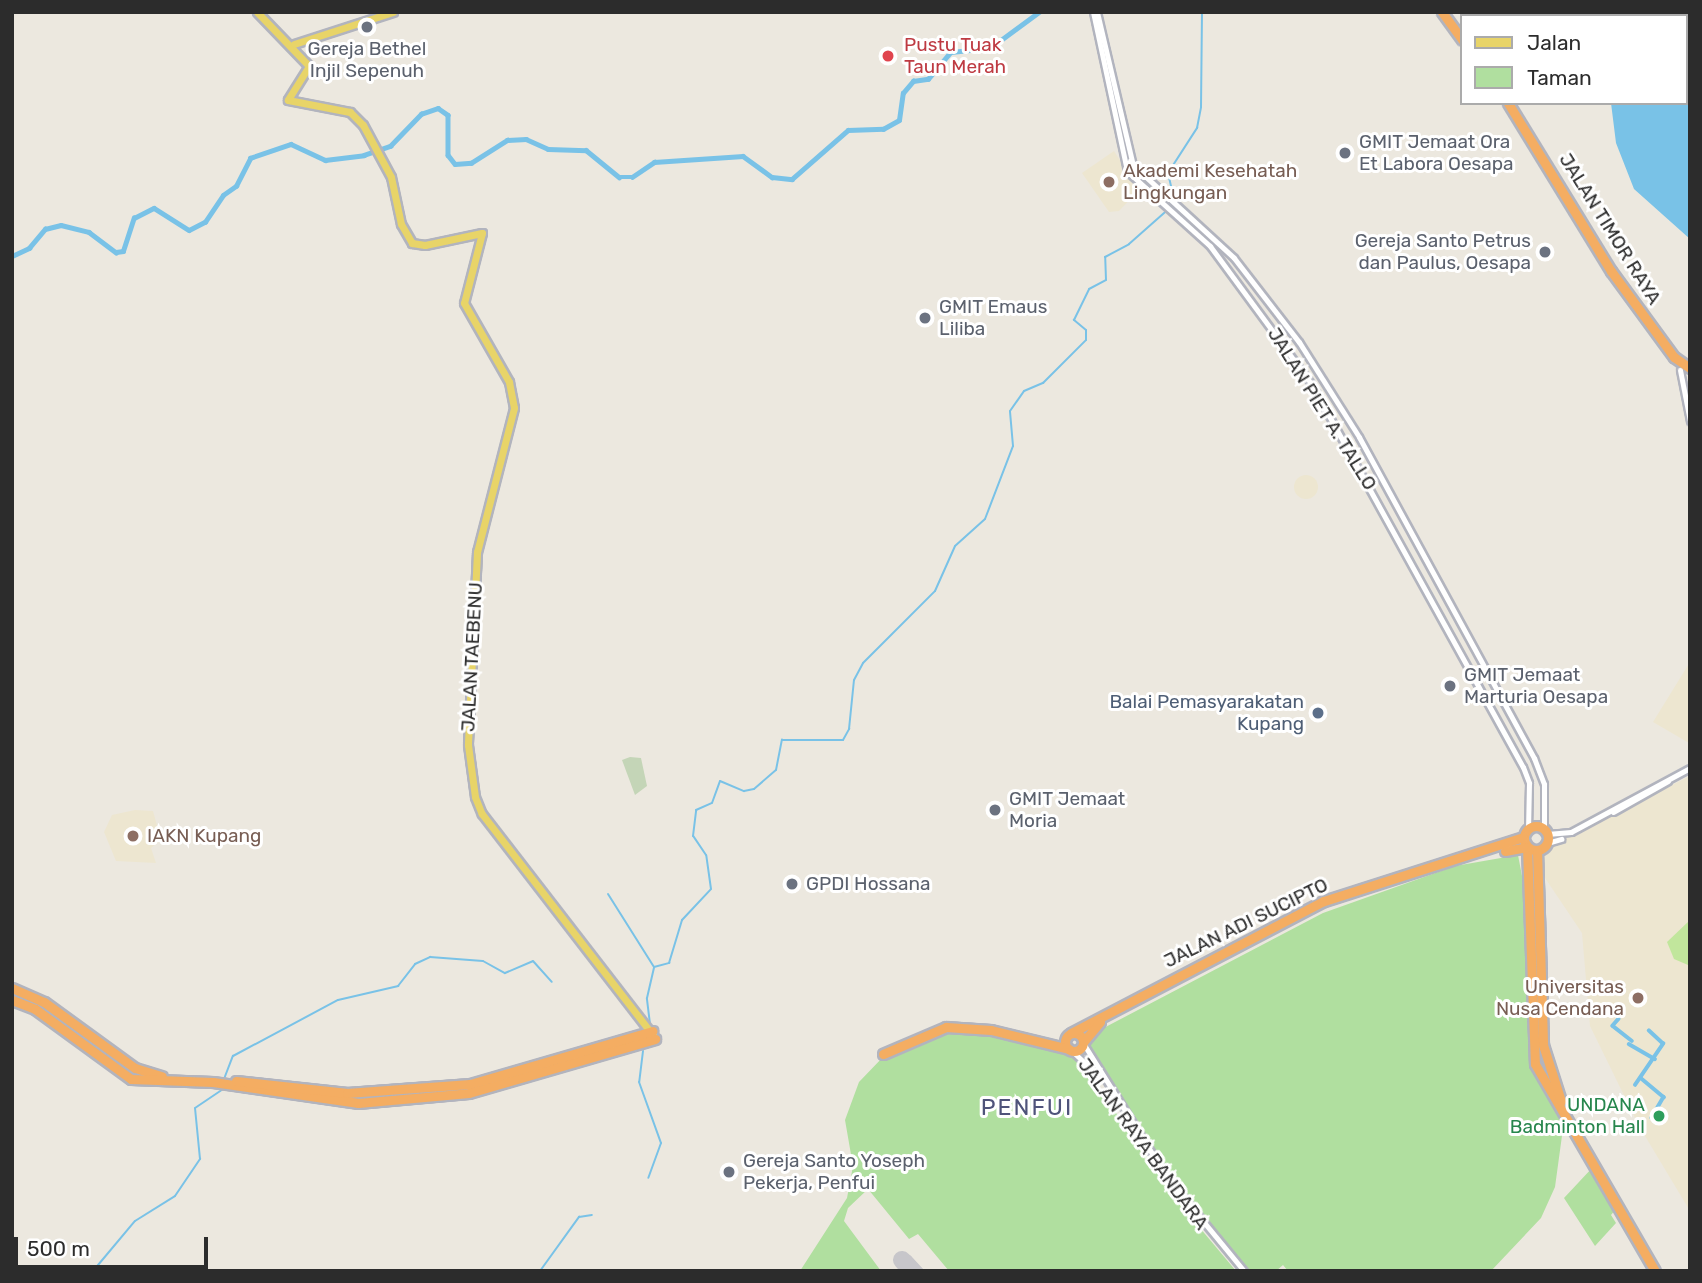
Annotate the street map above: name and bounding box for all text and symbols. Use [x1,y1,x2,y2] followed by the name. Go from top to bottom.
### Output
[1460,14,1688,105] legend
[359,19,375,35] marker: Gereja Bethel Injil Sepenuh
[1527,30,1581,55] text: Jalan
[904,34,1006,78] place label: Pustu Tuak Taun Merah
[308,38,426,82] place label: Gereja Bethel Injil Sepenuh
[878,46,898,66] marker: Pustu Tuak Taun Merah
[1527,65,1592,90] text: Taman
[1359,131,1514,175] place label: GMIT Jemaat Ora Et Labora Oesapa
[1337,145,1353,161] marker: GMIT Jemaat Ora Et Labora Oesapa
[1554,149,1666,309] street label: JALAN TIMOR RAYA
[1123,160,1297,204] place label: Akademi Kesehatah Lingkungan
[1101,174,1117,190] marker: Akademi Kesehatah Lingkungan
[1355,230,1531,274] place label: Gereja Santo Petrus dan Paulus, Oesapa
[1537,244,1553,260] marker: Gereja Santo Petrus dan Paulus, Oesapa
[939,296,1048,340] place label: GMIT Emaus Liliba
[917,310,933,326] marker: GMIT Emaus Liliba
[1262,323,1382,495] street label: JALAN PIET A. TALLO
[457,581,487,733] street label: JALAN TAEBENU
[1464,664,1608,708] place label: GMIT Jemaat Marturia Oesapa
[1442,678,1458,694] marker: GMIT Jemaat Marturia Oesapa
[1109,691,1304,735] place label: Balai Pemasyarakatan Kupang
[1310,705,1326,721] marker: Balai Pemasyarakatan Kupang
[1009,788,1126,832] place label: GMIT Jemaat Moria
[987,802,1003,818] marker: GMIT Jemaat Moria
[147,825,261,847] place label: IAKN Kupang
[125,828,141,844] marker: IAKN Kupang
[806,873,930,895] place label: GPDI Hossana
[1160,873,1332,973] street label: JALAN ADI SUCIPTO
[784,876,800,892] marker: GPDI Hossana
[1496,976,1624,1020] place label: Universitas Nusa Cendana
[1630,990,1646,1006] marker: Universitas Nusa Cendana
[1073,1053,1213,1235] street label: JALAN RAYA BANDARA
[981,1093,1073,1121] district label: PENFUI
[1510,1094,1645,1138] place label: UNDANA Badminton Hall
[1651,1108,1667,1124] marker: UNDANA Badminton Hall
[743,1150,926,1194] place label: Gereja Santo Yoseph Pekerja, Penfui
[721,1164,737,1180] marker: Gereja Santo Yoseph Pekerja, Penfui
[18,1224,212,1268] scale bar
[27,1236,90,1261] text: 500 m

